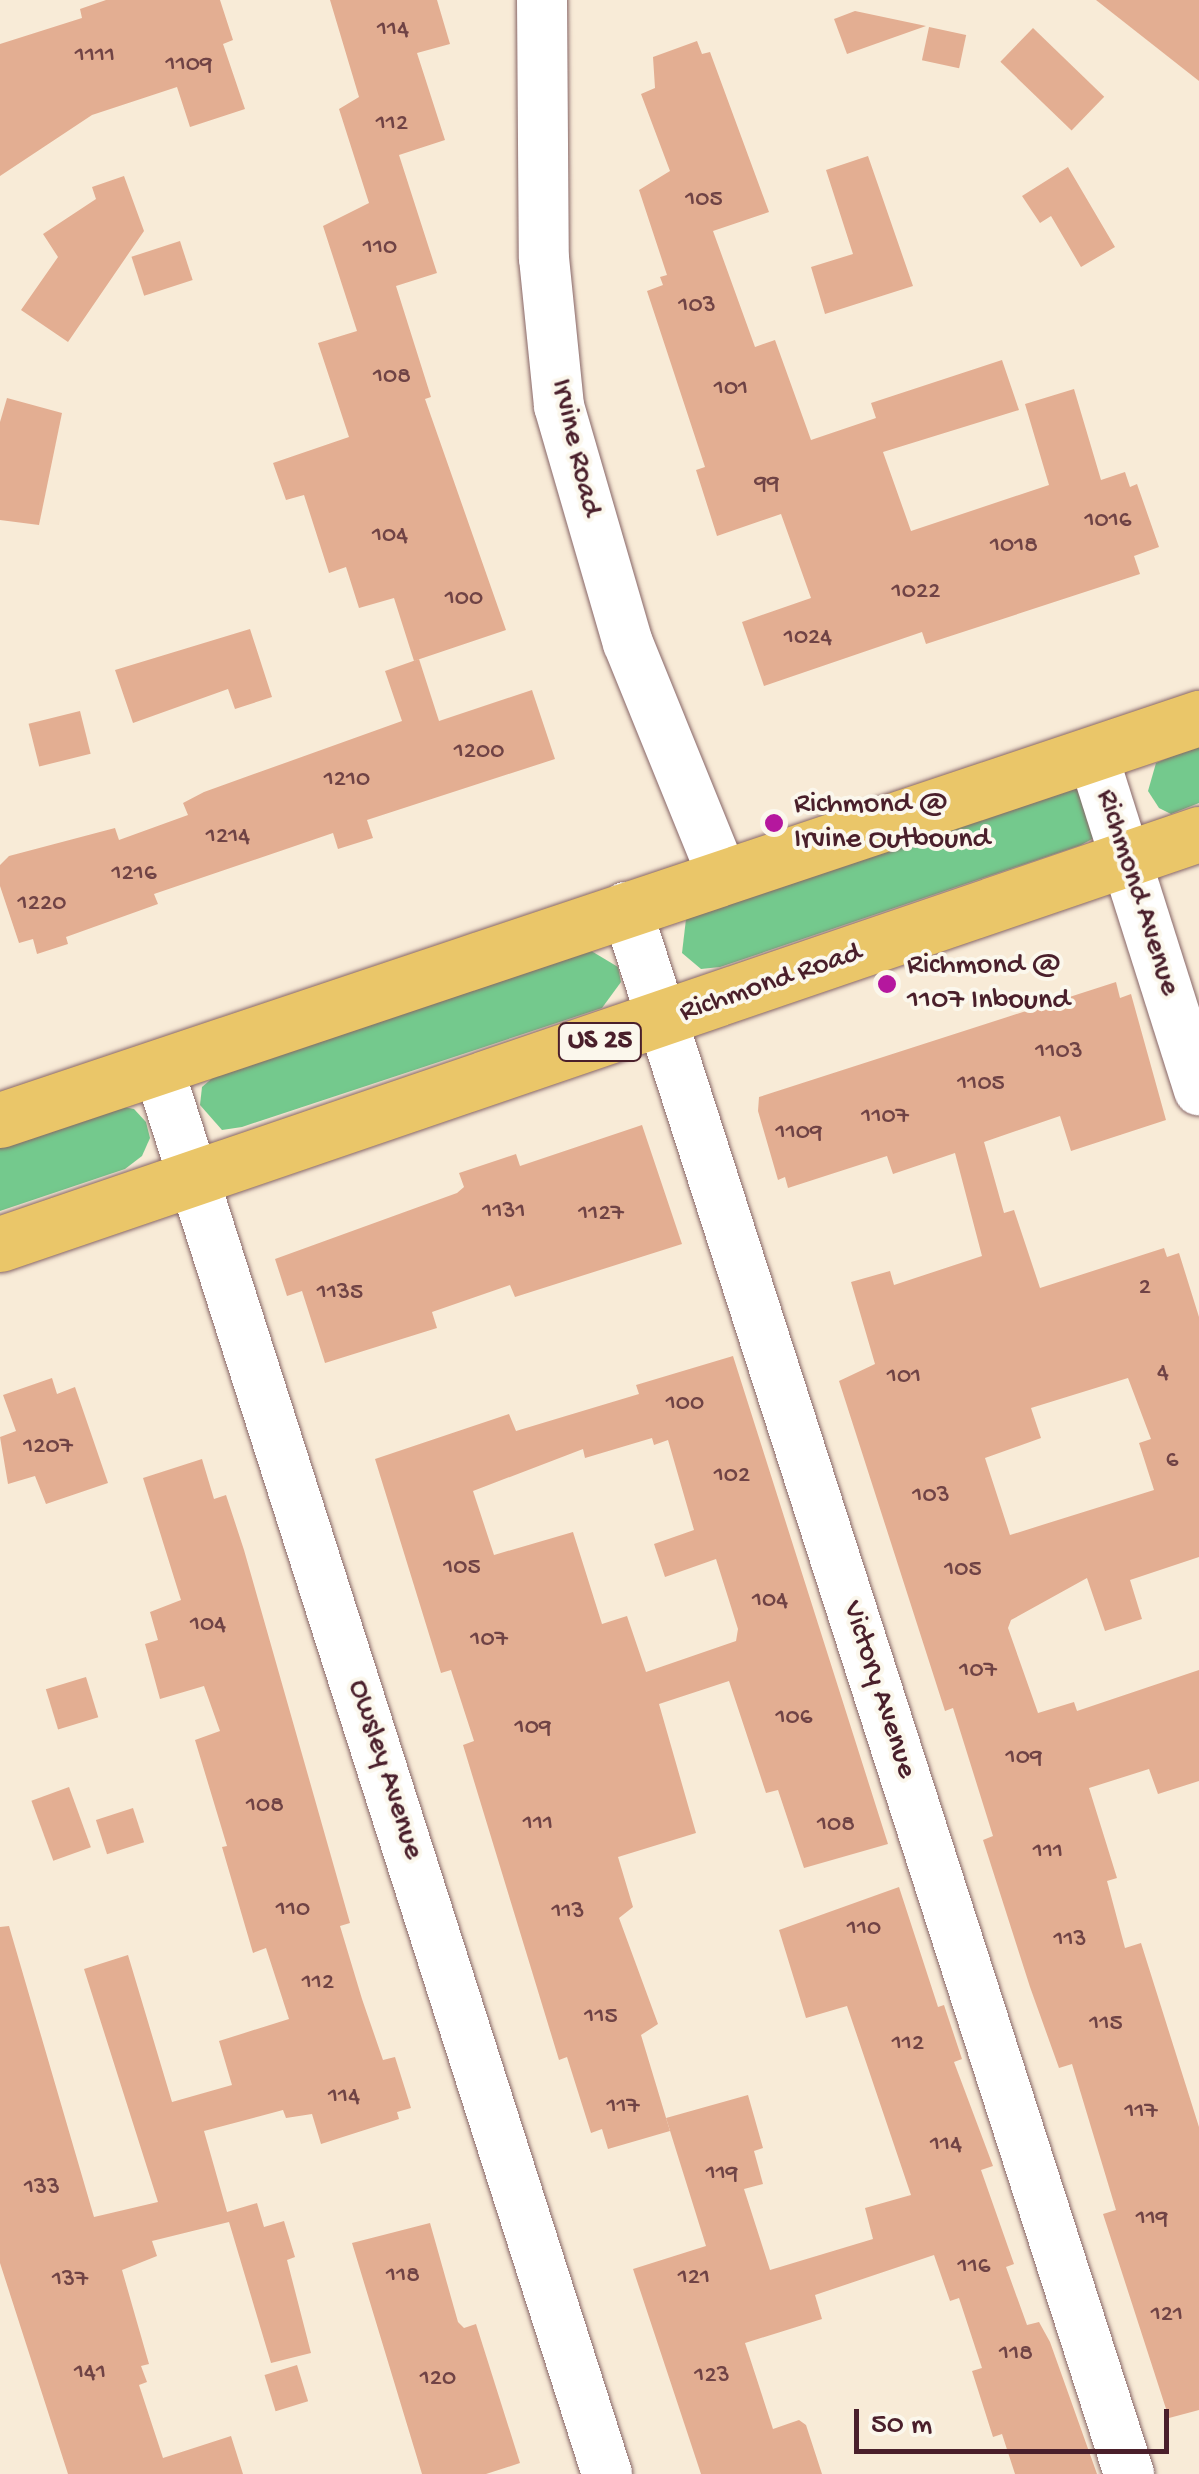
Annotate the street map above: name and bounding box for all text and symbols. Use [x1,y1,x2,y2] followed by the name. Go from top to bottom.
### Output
[377,16,409,46] house number: 114
[75,42,115,72] house number: 1111
[166,51,212,81] house number: 1109
[376,110,408,140] house number: 112
[685,186,723,216] house number: 105
[363,234,397,264] house number: 110
[678,292,716,322] house number: 103
[373,363,411,393] house number: 108
[714,375,748,405] house number: 101
[541,376,607,520] street label: Irvine Road
[754,470,780,500] house number: 99
[1084,507,1132,537] house number: 1016
[372,522,408,552] house number: 104
[990,532,1038,562] house number: 1018
[892,578,940,608] house number: 1022
[445,585,483,615] house number: 100
[784,624,832,654] house number: 1024
[454,738,504,768] house number: 1200
[324,766,370,796] house number: 1210
[1086,785,1186,1001] street label: Richmond Avenue
[794,788,990,858] place label: Richmond @ Irvine Outbound
[763,812,785,834] marker: Richmond @ Irvine Outbound
[206,823,250,853] house number: 1214
[111,860,157,890] house number: 1216
[18,890,66,920] house number: 1220
[675,936,867,1032] street label: Richmond Road
[907,949,1070,1020] place label: Richmond @ 1107 Inbound
[876,973,898,995] marker: Richmond @ 1107 Inbound
[558,1019,642,1065] road number: US 25
[1035,1038,1083,1068] house number: 1103
[957,1070,1005,1100] house number: 1105
[861,1103,909,1133] house number: 1107
[776,1119,822,1149] house number: 1109
[482,1198,526,1228] house number: 1131
[578,1200,624,1230] house number: 1127
[1139,1274,1151,1304] house number: 2
[317,1279,363,1309] house number: 1135
[1157,1359,1169,1389] house number: 4
[887,1363,921,1393] house number: 101
[666,1390,704,1420] house number: 100
[23,1433,73,1463] house number: 1207
[1166,1447,1178,1477] house number: 6
[714,1462,750,1492] house number: 102
[912,1482,950,1512] house number: 103
[443,1554,481,1584] house number: 105
[944,1556,982,1586] house number: 105
[752,1587,788,1617] house number: 104
[832,1597,924,1783] street label: Victory Avenue
[190,1611,226,1641] house number: 104
[470,1626,508,1656] house number: 107
[959,1657,997,1687] house number: 107
[338,1676,430,1864] street label: Owsley Avenue
[776,1704,812,1734] house number: 106
[515,1714,551,1744] house number: 109
[1006,1744,1042,1774] house number: 109
[246,1792,284,1822] house number: 108
[523,1810,553,1840] house number: 111
[817,1811,855,1841] house number: 108
[1033,1838,1063,1868] house number: 111
[276,1896,310,1926] house number: 110
[551,1898,585,1928] house number: 113
[847,1915,881,1945] house number: 110
[1053,1926,1087,1956] house number: 113
[302,1969,334,1999] house number: 112
[584,2003,618,2033] house number: 115
[1089,2010,1123,2040] house number: 115
[892,2030,924,2060] house number: 112
[328,2083,360,2113] house number: 114
[606,2093,640,2123] house number: 117
[1124,2098,1158,2128] house number: 117
[930,2131,962,2161] house number: 114
[706,2160,738,2190] house number: 119
[24,2174,60,2204] house number: 133
[1136,2205,1168,2235] house number: 119
[958,2253,990,2283] house number: 116
[386,2262,420,2292] house number: 118
[678,2264,710,2294] house number: 121
[52,2266,88,2296] house number: 137
[1151,2301,1183,2331] house number: 121
[999,2340,1033,2370] house number: 118
[74,2359,106,2389] house number: 141
[694,2362,730,2392] house number: 123
[420,2365,456,2395] house number: 120
[859,2389,1174,2451] scale bar
[871,2409,932,2444] text: 50 m

